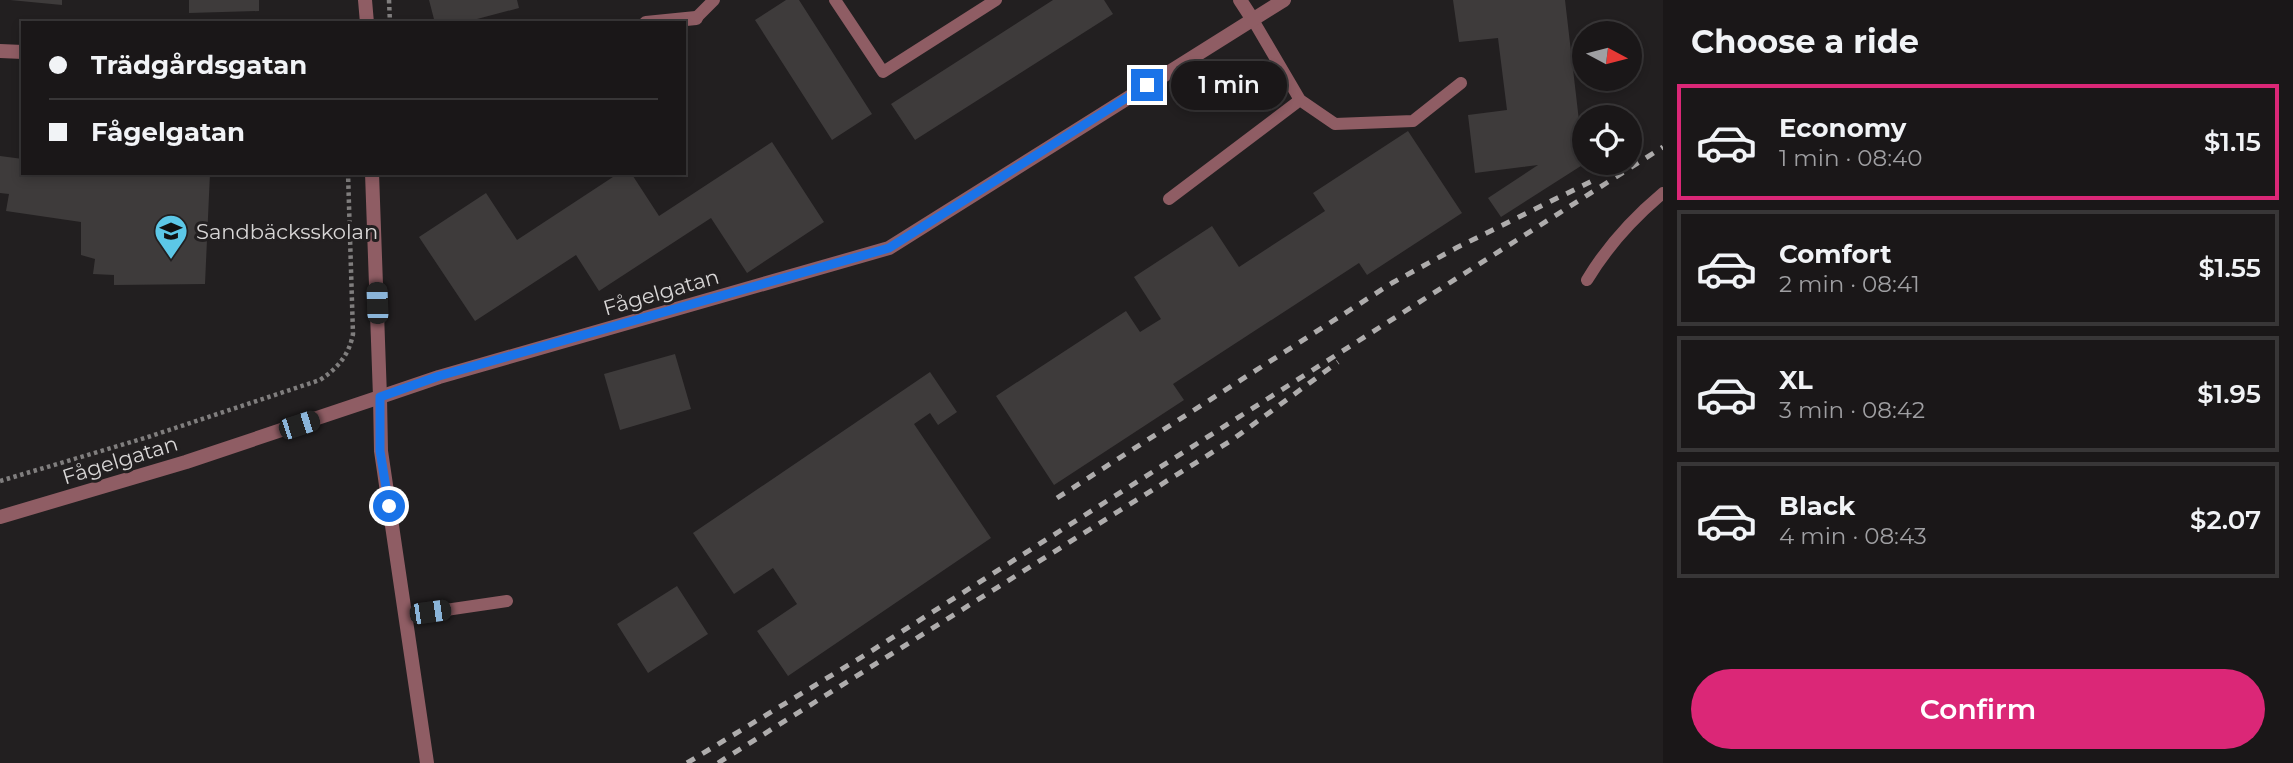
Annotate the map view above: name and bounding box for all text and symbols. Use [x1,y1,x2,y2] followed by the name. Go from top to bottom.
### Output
[1572,21,1642,91] north arrow
[1572,21,1642,175] map controls
[1691,22,1919,61] text: Choose a ride
[91,49,307,81] text: Trädgårdsgatan
[1172,60,1287,110] callout: 1 min
[1131,69,1163,101] route end
[1198,71,1260,99] text: 1 min
[1572,105,1642,175] button: locate
[1695,111,1758,174] icon: car
[1779,112,1906,144] text: Economy
[91,116,245,148] text: Fågelgatan
[2204,126,2261,158] text: $1.15
[1779,144,1923,172] text: 1 min · 08:40
[152,212,190,261] school or university icon: Sandbäcksskolan
[196,219,378,244] place label: Sandbäcksskolan
[1695,237,1758,300] icon: car
[1779,238,1891,270] text: Comfort
[2198,252,2261,284] text: $1.55
[600,264,722,320] street label: Fågelgatan
[1779,270,1920,298] text: 2 min · 08:41
[366,282,389,324] car
[1695,363,1758,426] icon: car
[1779,364,1813,396] text: XL
[2197,378,2261,410] text: $1.95
[1779,396,1925,424] text: 3 min · 08:42
[276,409,323,441] car
[59,431,181,489] street label: Fågelgatan
[1695,489,1758,552] icon: car
[373,490,405,522] route start
[1779,490,1855,522] text: Black
[2190,504,2261,536] text: $2.07
[1779,522,1927,550] text: 4 min · 08:43
[408,599,453,625] car
[1691,669,2265,749] button: Confirm

